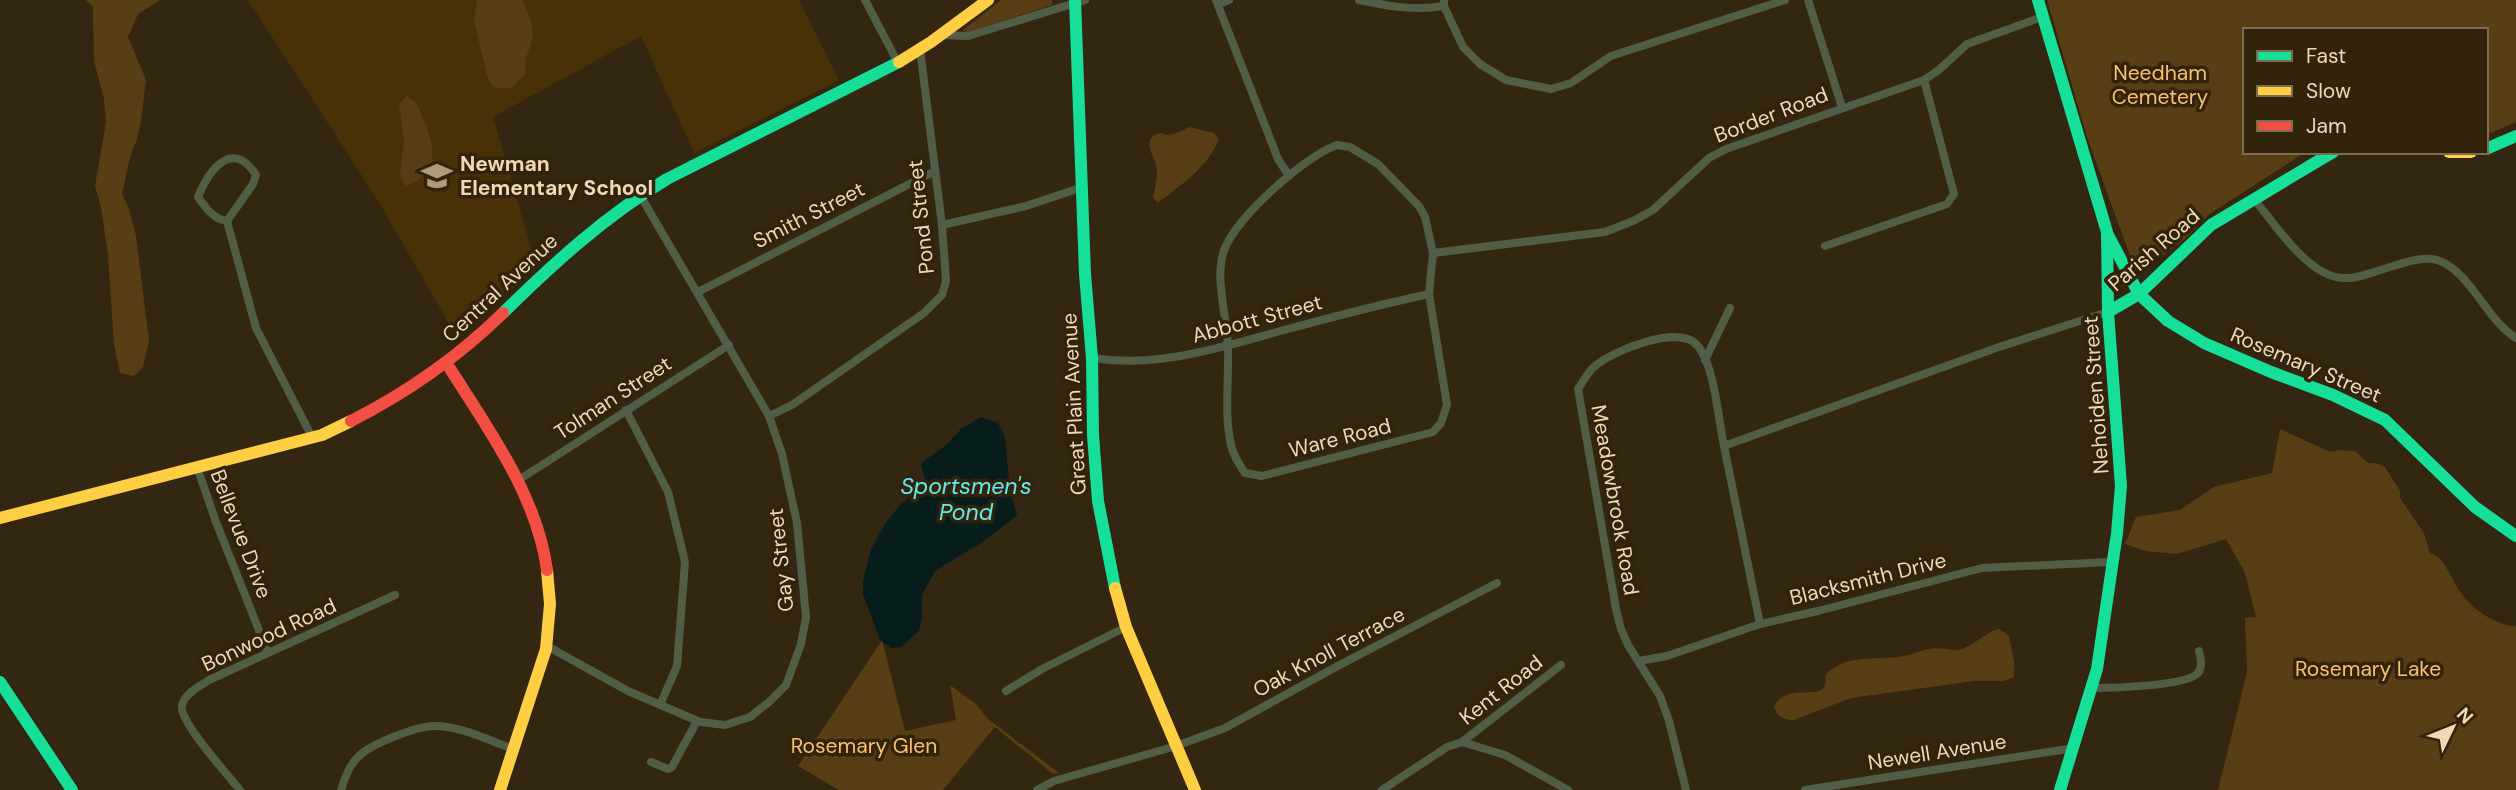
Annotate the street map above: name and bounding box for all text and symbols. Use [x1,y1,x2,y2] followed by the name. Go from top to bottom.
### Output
[2243,28,2488,154] legend
[2306,42,2346,70] text: Fast
[2112,59,2209,111] park label: Needham Cemetery
[2306,77,2351,105] text: Slow
[1710,80,1832,150] street label: Border Road
[2306,112,2347,140] text: Jam
[460,150,653,202] place label: Newman Elementary School
[420,159,454,193] school or university icon: Newman Elementary School
[901,159,941,275] street label: Pond Street
[749,175,869,255] street label: Smith Street
[2102,202,2206,298] street label: Parish Road
[436,227,564,349] street label: Central Avenue
[1189,288,1325,350] street label: Abbott Street
[1055,312,1093,496] street label: Great Plain Avenue
[2077,315,2115,475] street label: Nehoiden Street
[2226,321,2386,409] street label: Rosemary Street
[549,350,677,446] street label: Tolman Street
[1584,403,1646,597] street label: Meadowbrook Road
[1286,412,1394,464] street label: Ware Road
[204,466,278,602] street label: Bellevue Drive
[900,471,1032,527] water label: Sportsmen's Pond
[762,507,800,613] street label: Gay Street
[1787,546,1949,612] street label: Blacksmith Drive
[197,592,341,678] street label: Bonwood Road
[1248,600,1410,704] street label: Oak Knoll Terrace
[1454,649,1548,731] street label: Kent Road
[2295,655,2441,683] park label: Rosemary Lake
[2418,692,2488,762] north arrow
[2451,702,2479,729] text: N
[1866,727,2008,777] street label: Newell Avenue
[791,732,937,760] park label: Rosemary Glen

